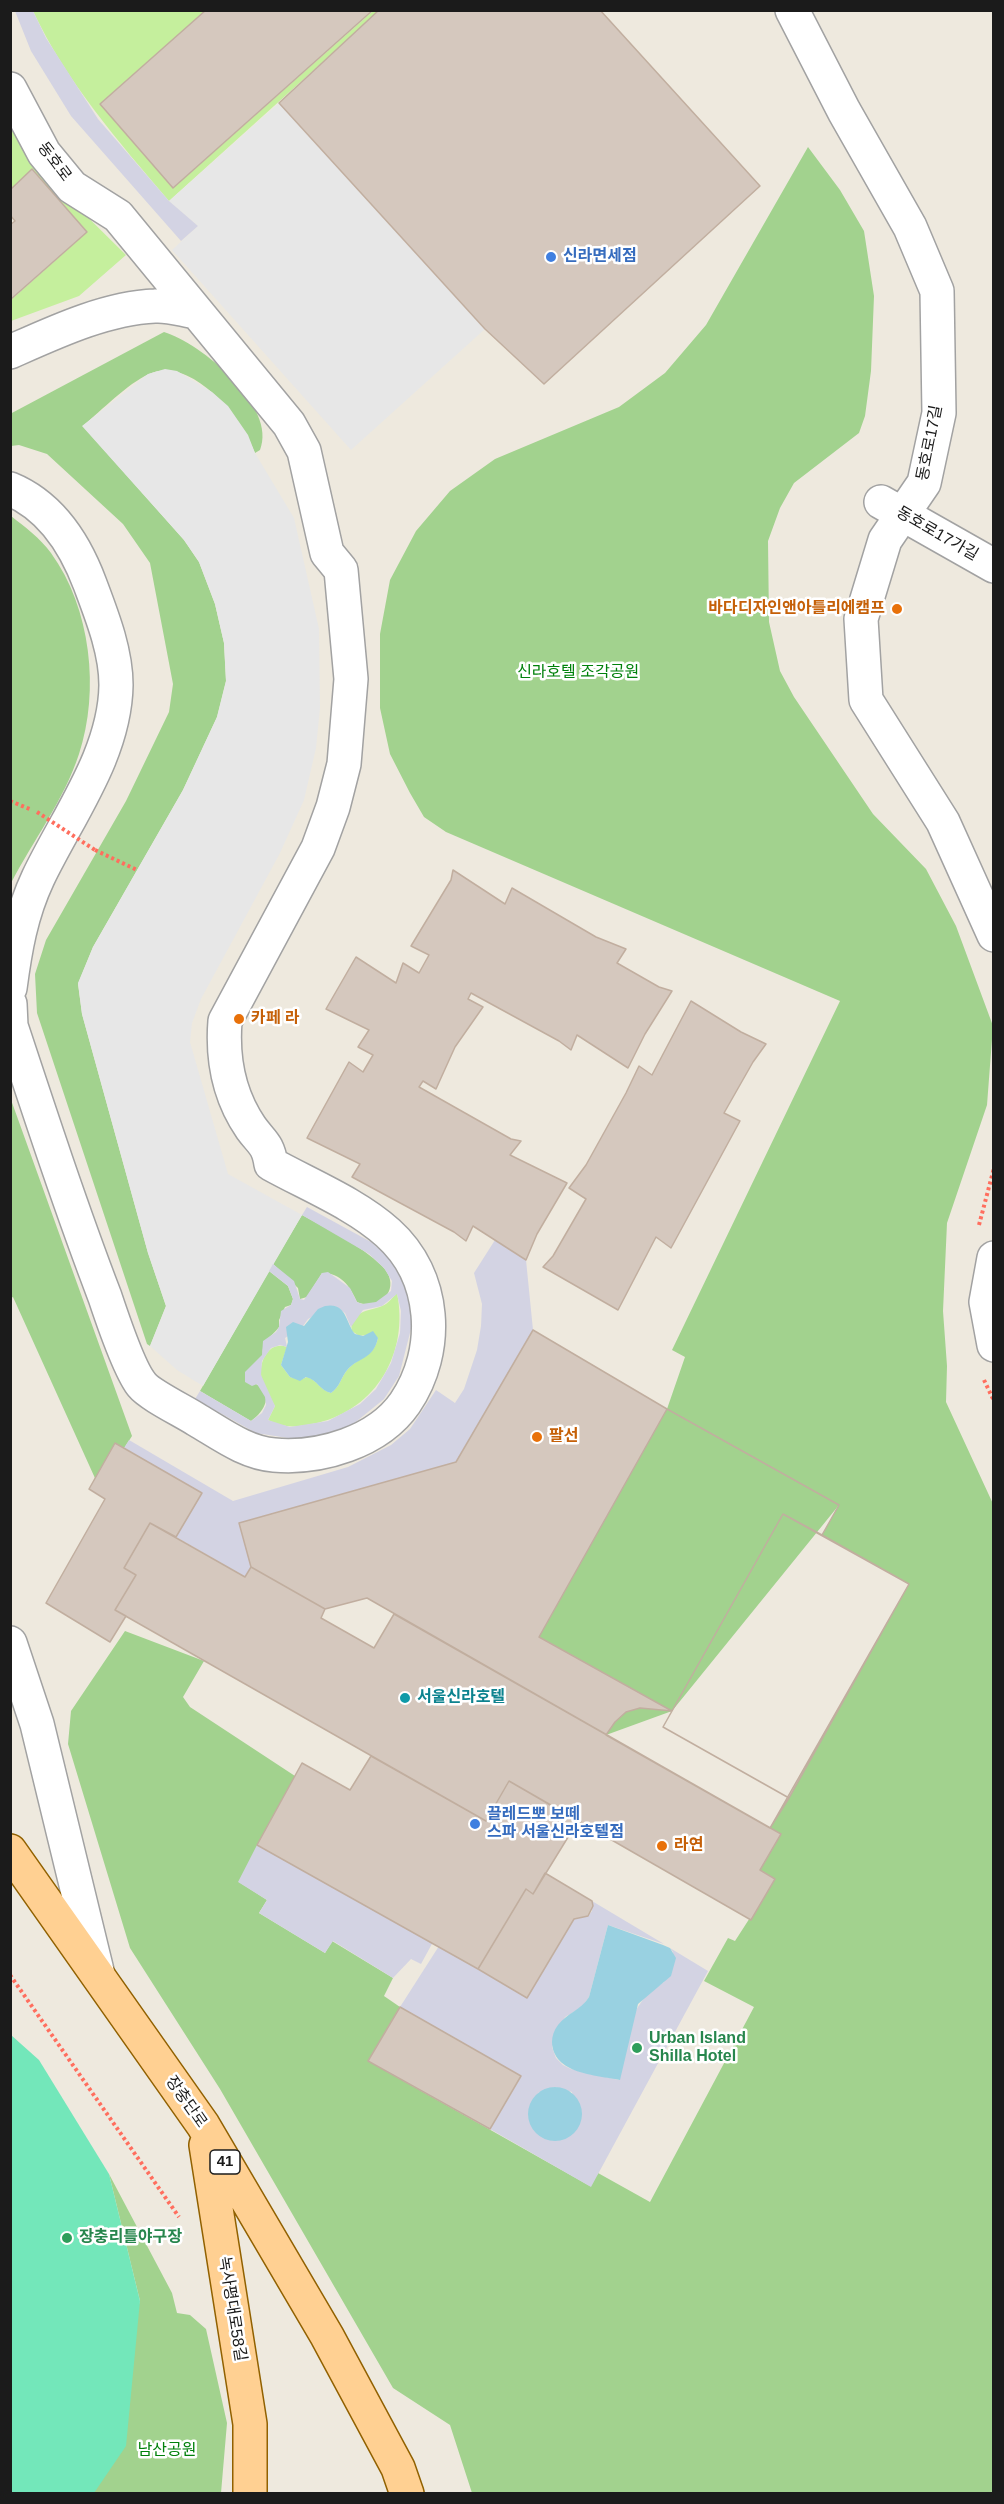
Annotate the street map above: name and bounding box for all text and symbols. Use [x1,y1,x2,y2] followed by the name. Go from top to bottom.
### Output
[33,139,75,185] street label: 동호로
[563,247,637,267] place label: 신라면세점
[544,250,558,264] marker: 신라면세점
[913,404,947,482] street label: 동호로17길
[893,503,981,565] street label: 동호로17가길
[708,599,885,619] place label: 바다디자인앤아틀리에캠프
[890,602,904,616] marker: 바다디자인앤아틀리에캠프
[517,663,639,683] park label: 신라호텔 조각공원
[251,1009,300,1029] place label: 카페 라
[232,1012,246,1026] marker: 카페 라
[549,1427,578,1447] place label: 팔선
[530,1430,544,1444] marker: 팔선
[417,1688,505,1708] place label: 서울신라호텔
[398,1691,412,1705] marker: 서울신라호텔
[487,1805,624,1843] place label: 끌레드뽀 보떼 스파 서울신라호텔점
[468,1817,482,1831] marker: 끌레드뽀 보떼 스파 서울신라호텔점
[674,1836,703,1856] place label: 라연
[655,1839,669,1853] marker: 라연
[649,2029,746,2067] place label: Urban Island Shilla Hotel
[630,2041,644,2055] marker: Urban Island Shilla Hotel
[161,2072,211,2132] street label: 장충단로
[210,2150,240,2174] road number: 41
[79,2228,182,2248] place label: 장충리틀야구장
[60,2231,74,2245] marker: 장충리틀야구장
[214,2255,250,2363] street label: 녹사평대로58길
[138,2441,196,2461] park label: 남산공원

